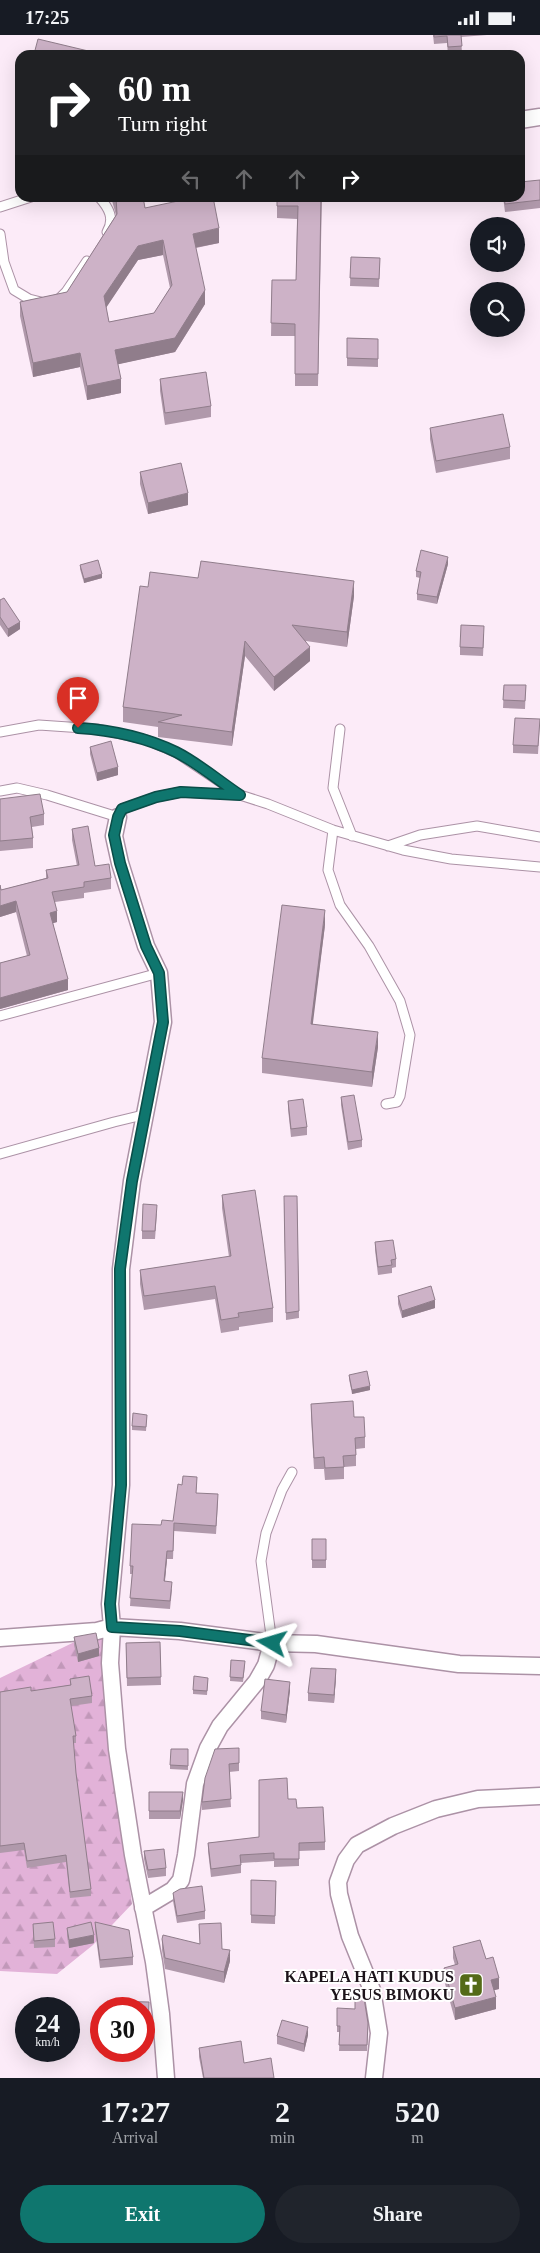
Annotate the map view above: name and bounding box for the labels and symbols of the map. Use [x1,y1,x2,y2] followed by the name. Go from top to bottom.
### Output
[57,677,99,728] pin
[245,1616,297,1668] position arrow
[284,1968,454,2003] place label: KAPELA HATI KUDUS YESUS BIMOKU
[458,1972,484,1998] church icon: KAPELA HATI KUDUS YESUS BIMOKU
[90,1997,155,2062] speed limit sign: 30

